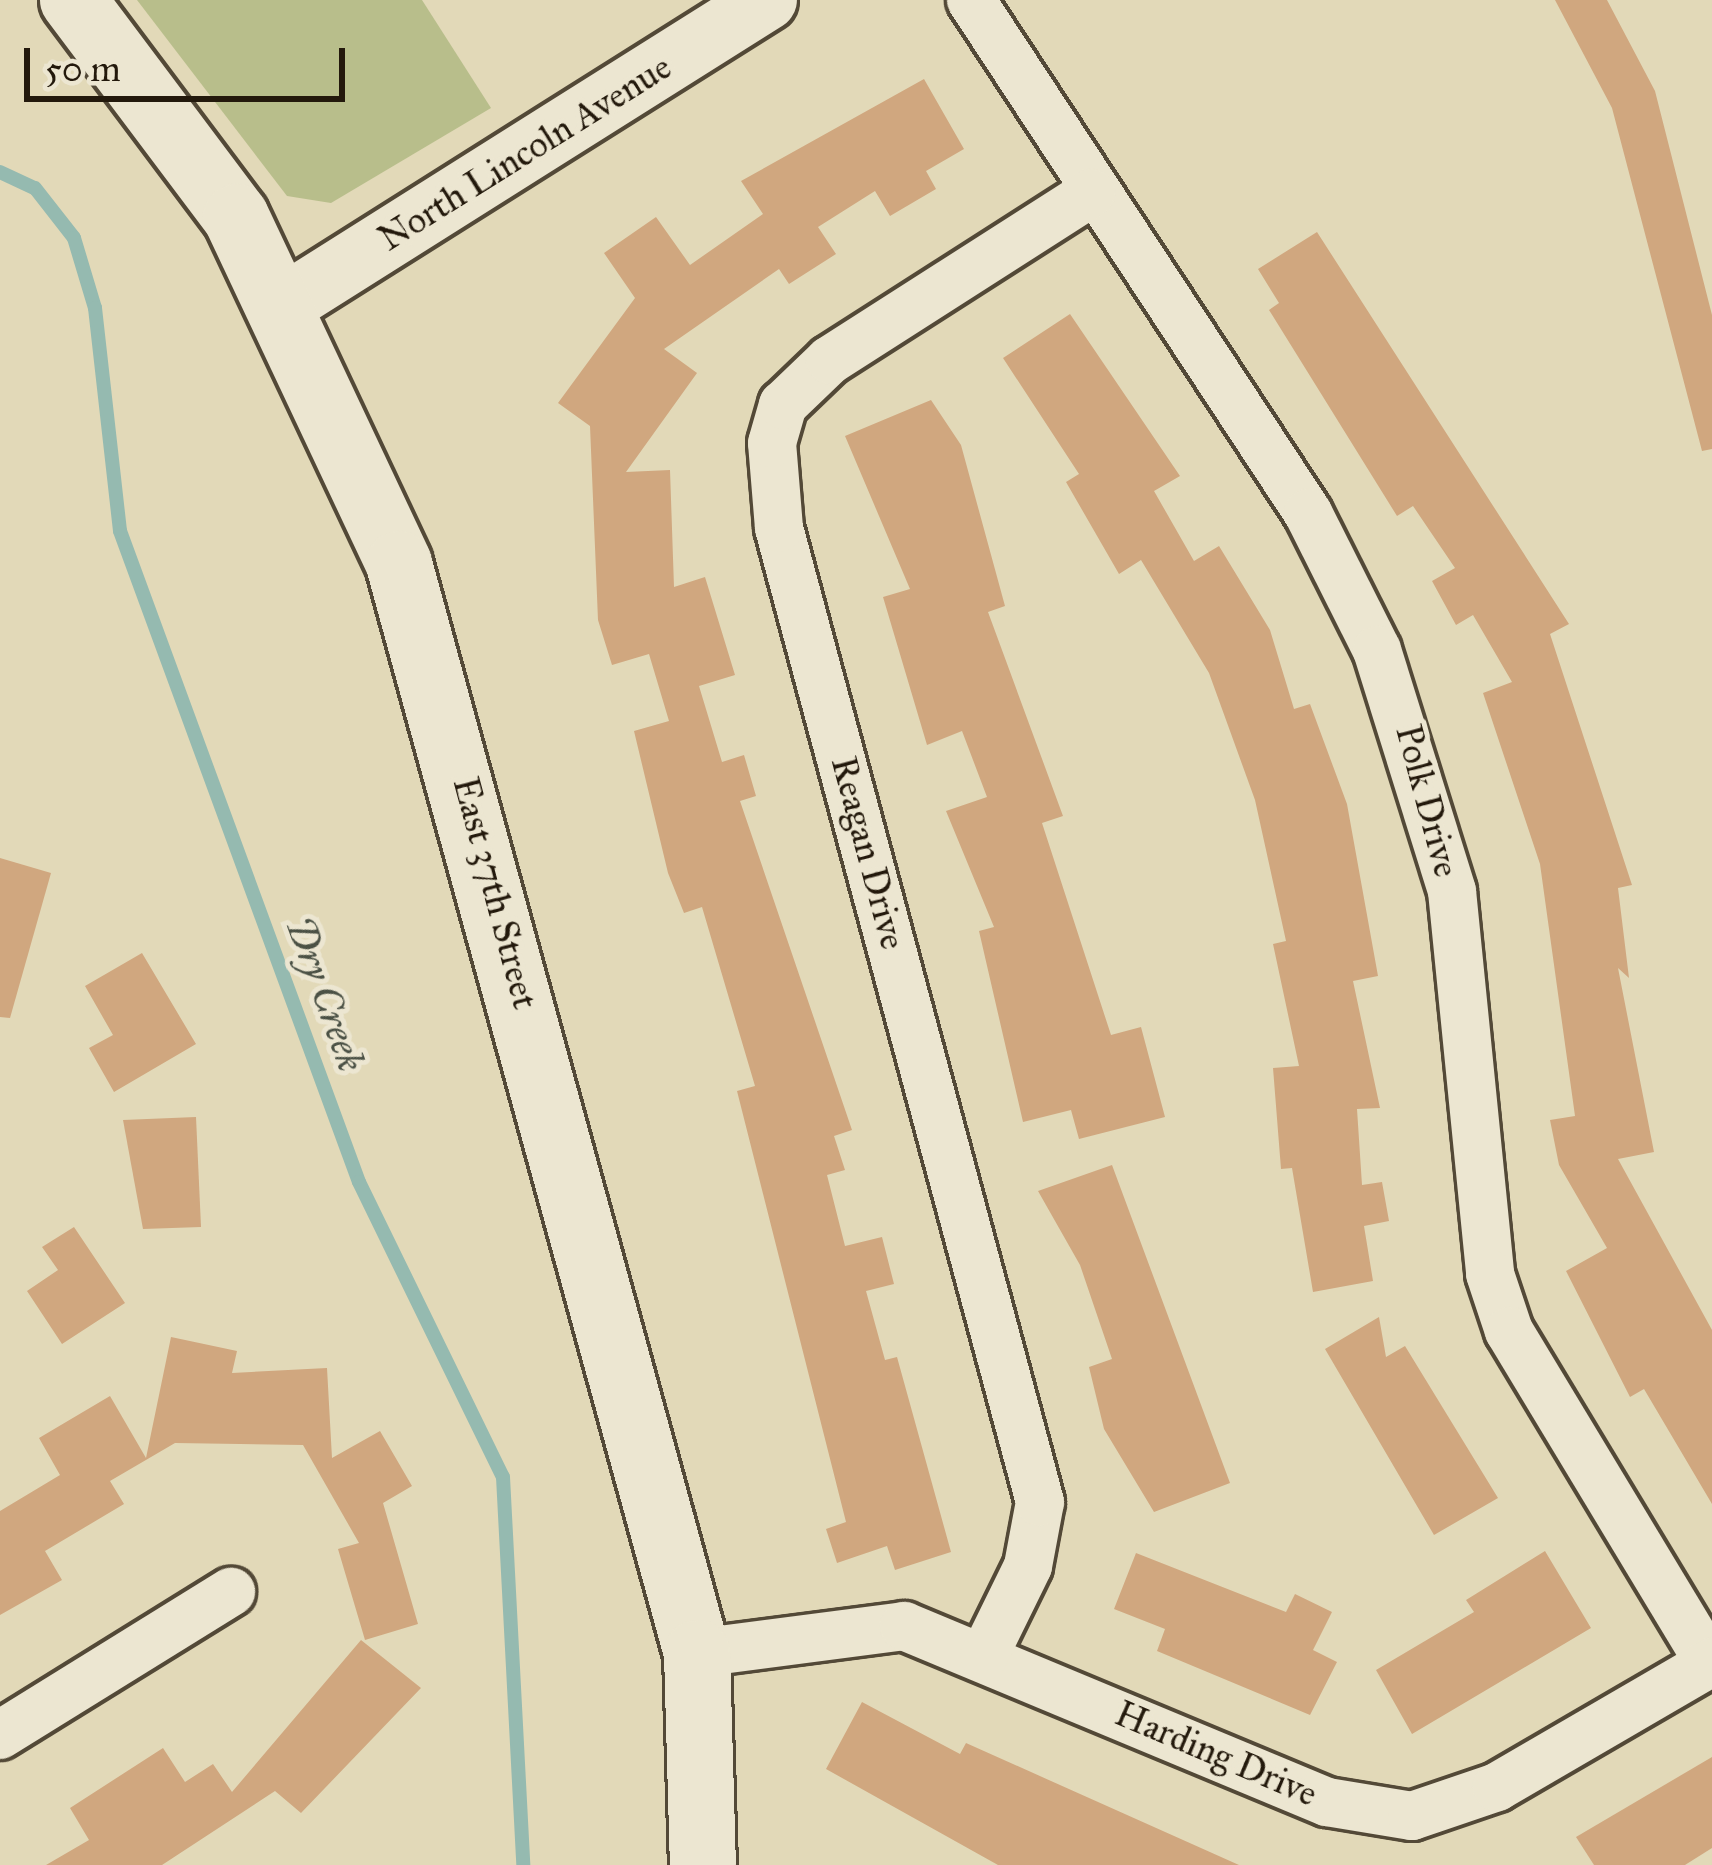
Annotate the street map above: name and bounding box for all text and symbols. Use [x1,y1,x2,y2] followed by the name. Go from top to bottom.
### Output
[30,24,351,98] scale bar
[371,45,679,261] street label: North Lincoln Avenue
[45,47,121,91] text: 50 m
[1386,720,1468,882] street label: Polk Drive
[822,752,914,954] street label: Reagan Drive
[443,772,547,1014] street label: East 37th Street
[275,910,375,1078] water label: Dry Creek
[1109,1692,1323,1816] street label: Harding Drive

